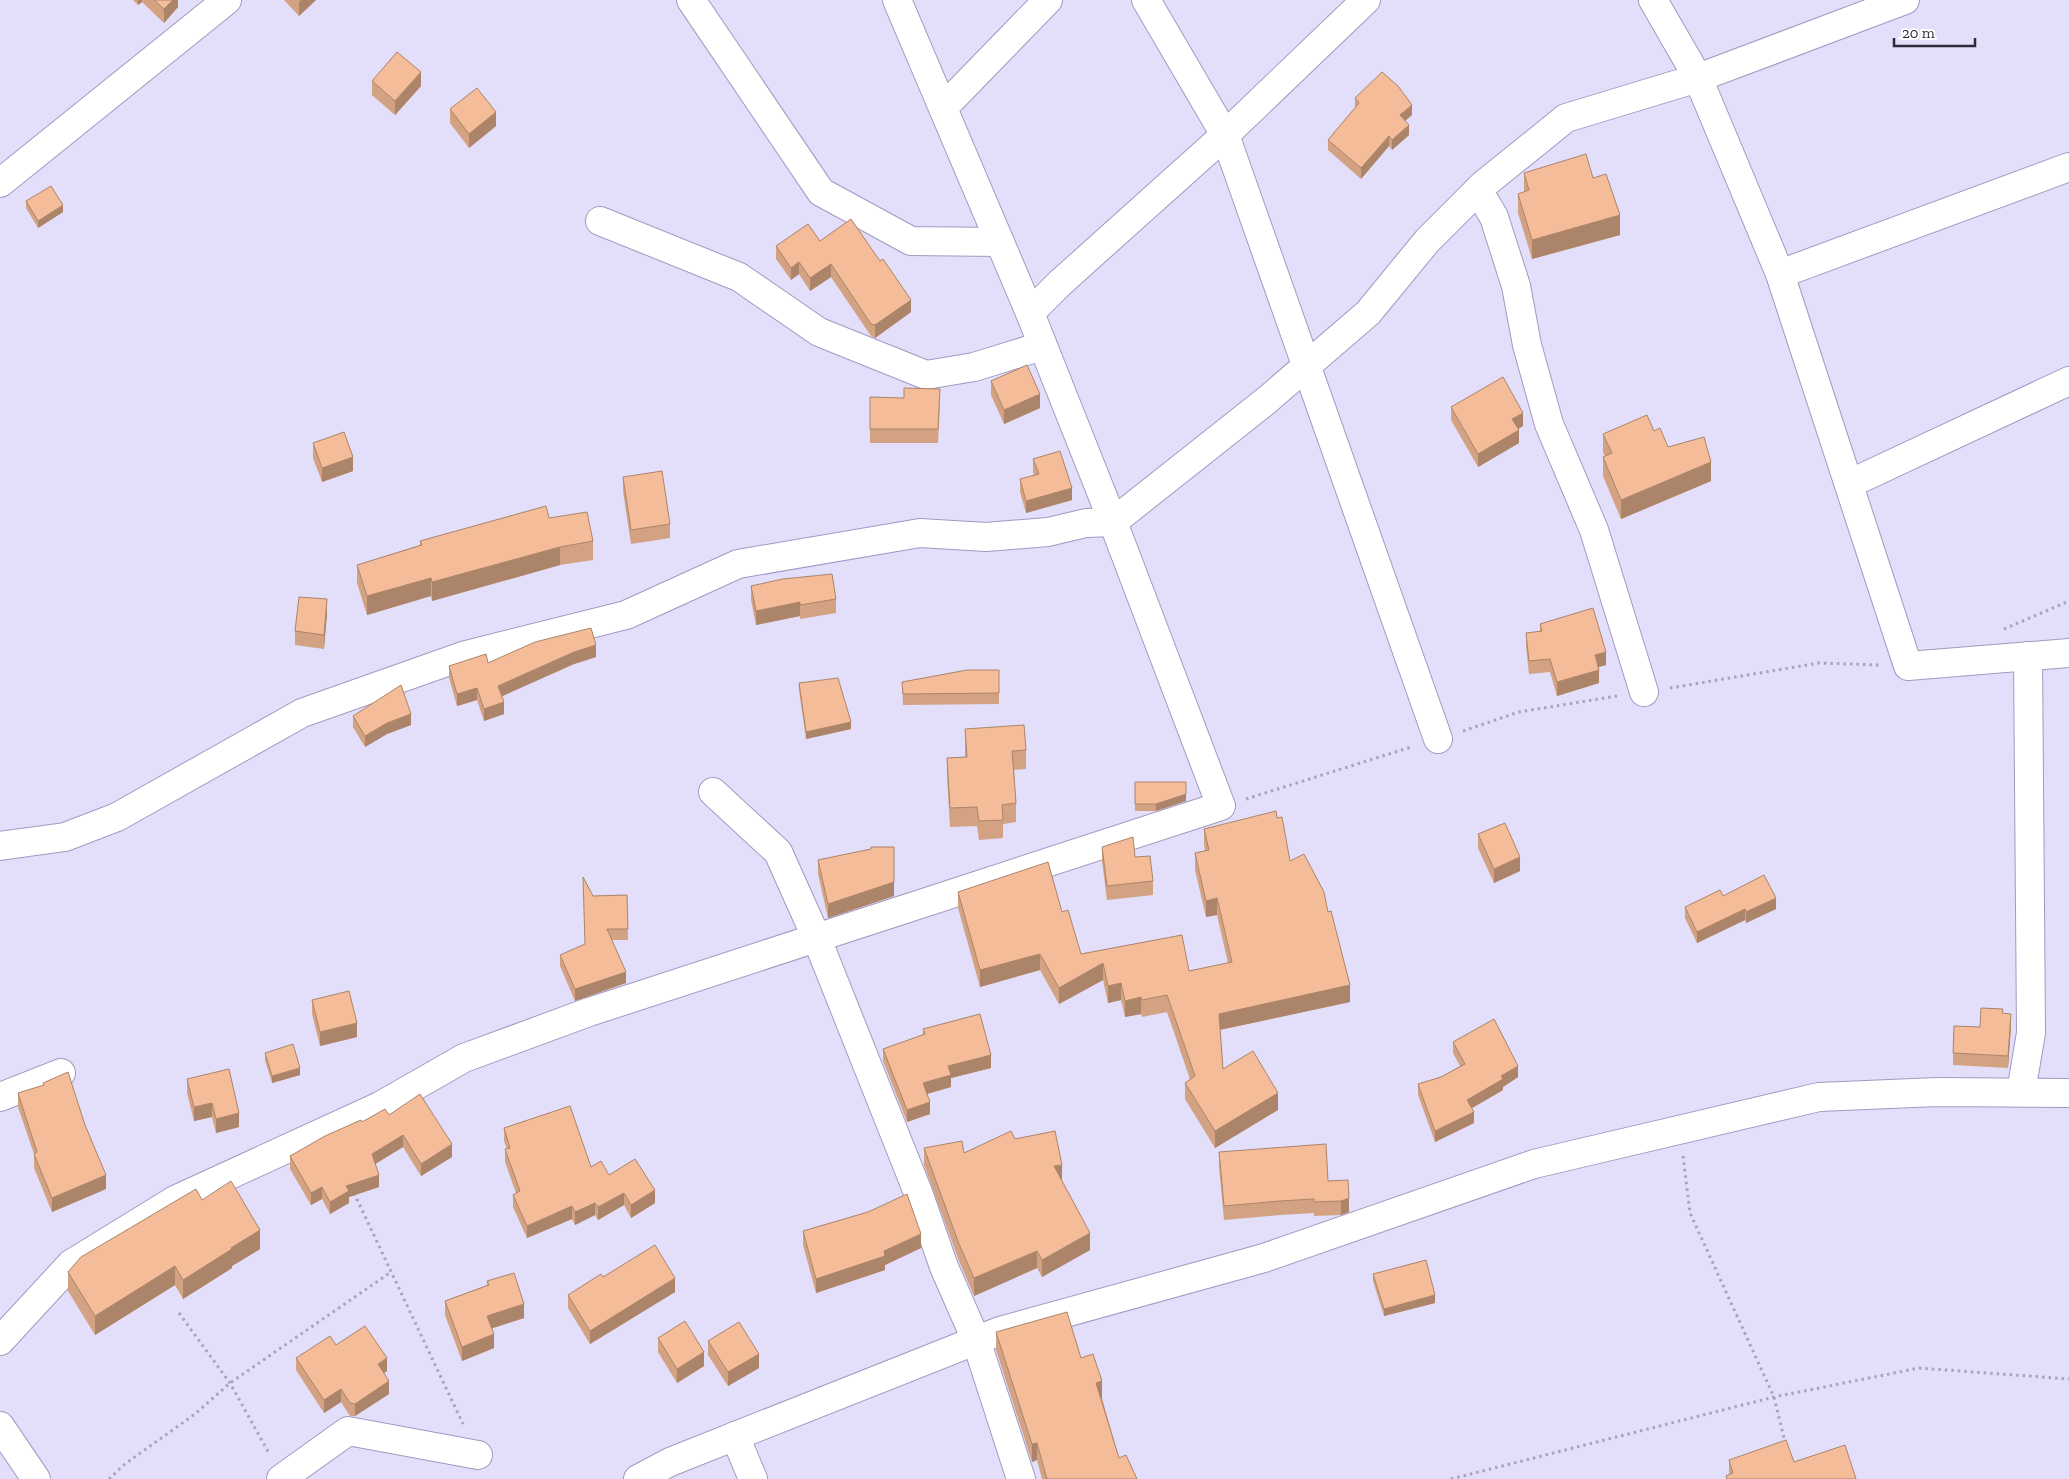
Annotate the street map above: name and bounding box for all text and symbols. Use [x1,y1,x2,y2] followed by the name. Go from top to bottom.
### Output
[1894,15,1975,47] scale bar
[1902,24,1935,42] text: 20 m

